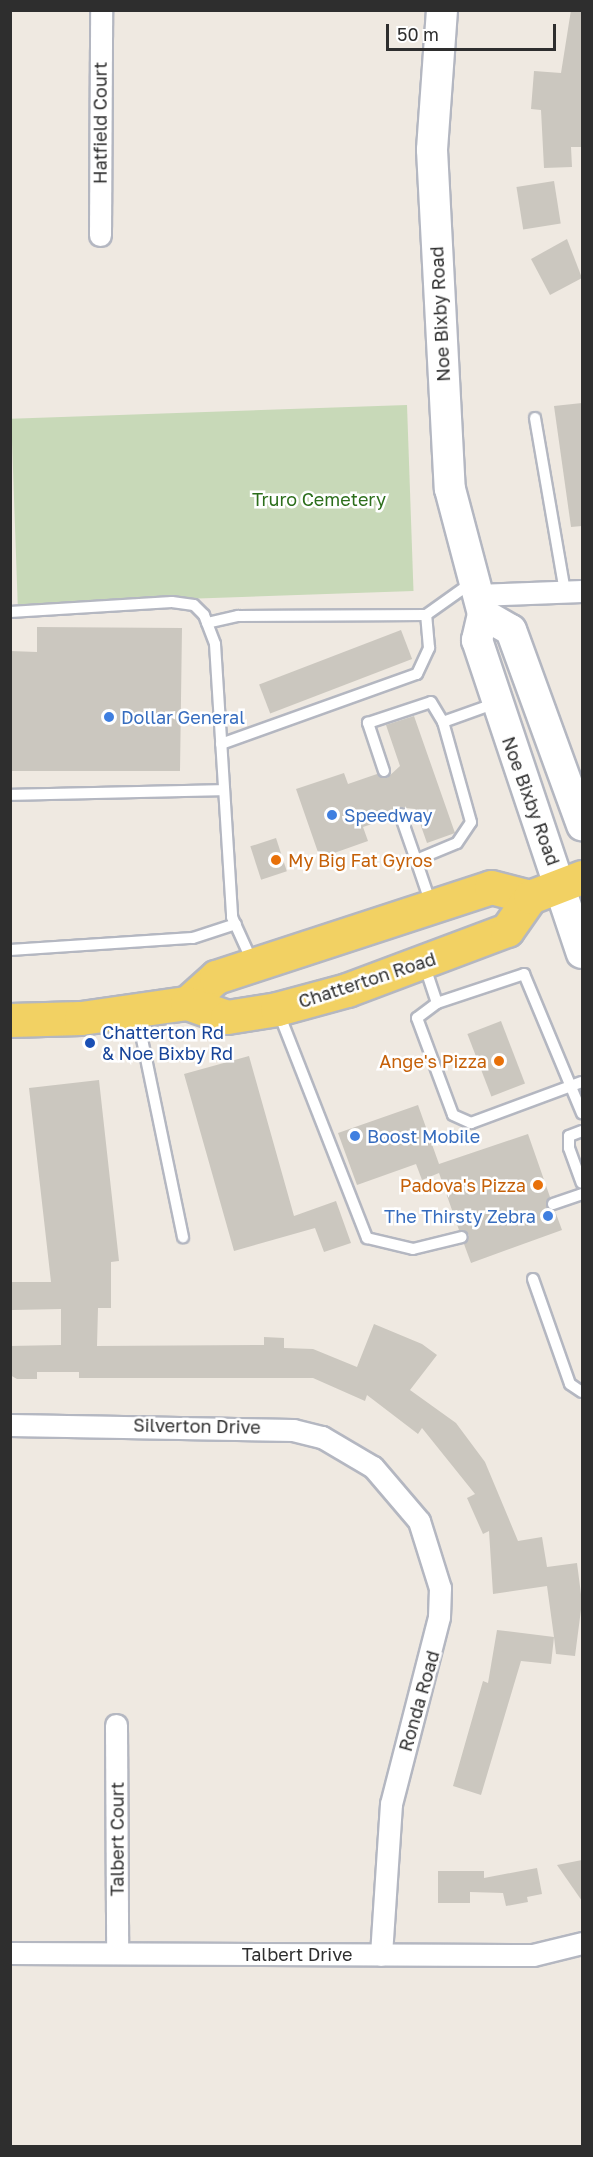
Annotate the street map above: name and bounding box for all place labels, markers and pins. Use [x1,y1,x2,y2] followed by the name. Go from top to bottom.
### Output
[121,706,245,728] place label: Dollar General
[102,710,116,724] marker: Dollar General
[344,804,433,826] place label: Speedway
[325,808,339,822] marker: Speedway
[288,849,433,871] place label: My Big Fat Gyros
[269,853,283,867] marker: My Big Fat Gyros
[102,1022,233,1064] place label: Chatterton Rd & Noe Bixby Rd
[83,1036,97,1050] marker: Chatterton Rd & Noe Bixby Rd
[379,1050,487,1072] place label: Ange's Pizza
[492,1054,506,1068] marker: Ange's Pizza
[367,1125,480,1147] place label: Boost Mobile
[348,1129,362,1143] marker: Boost Mobile
[400,1174,526,1196] place label: Padova's Pizza
[531,1178,545,1192] marker: Padova's Pizza
[384,1205,536,1227] place label: The Thirsty Zebra
[541,1209,555,1223] marker: The Thirsty Zebra

